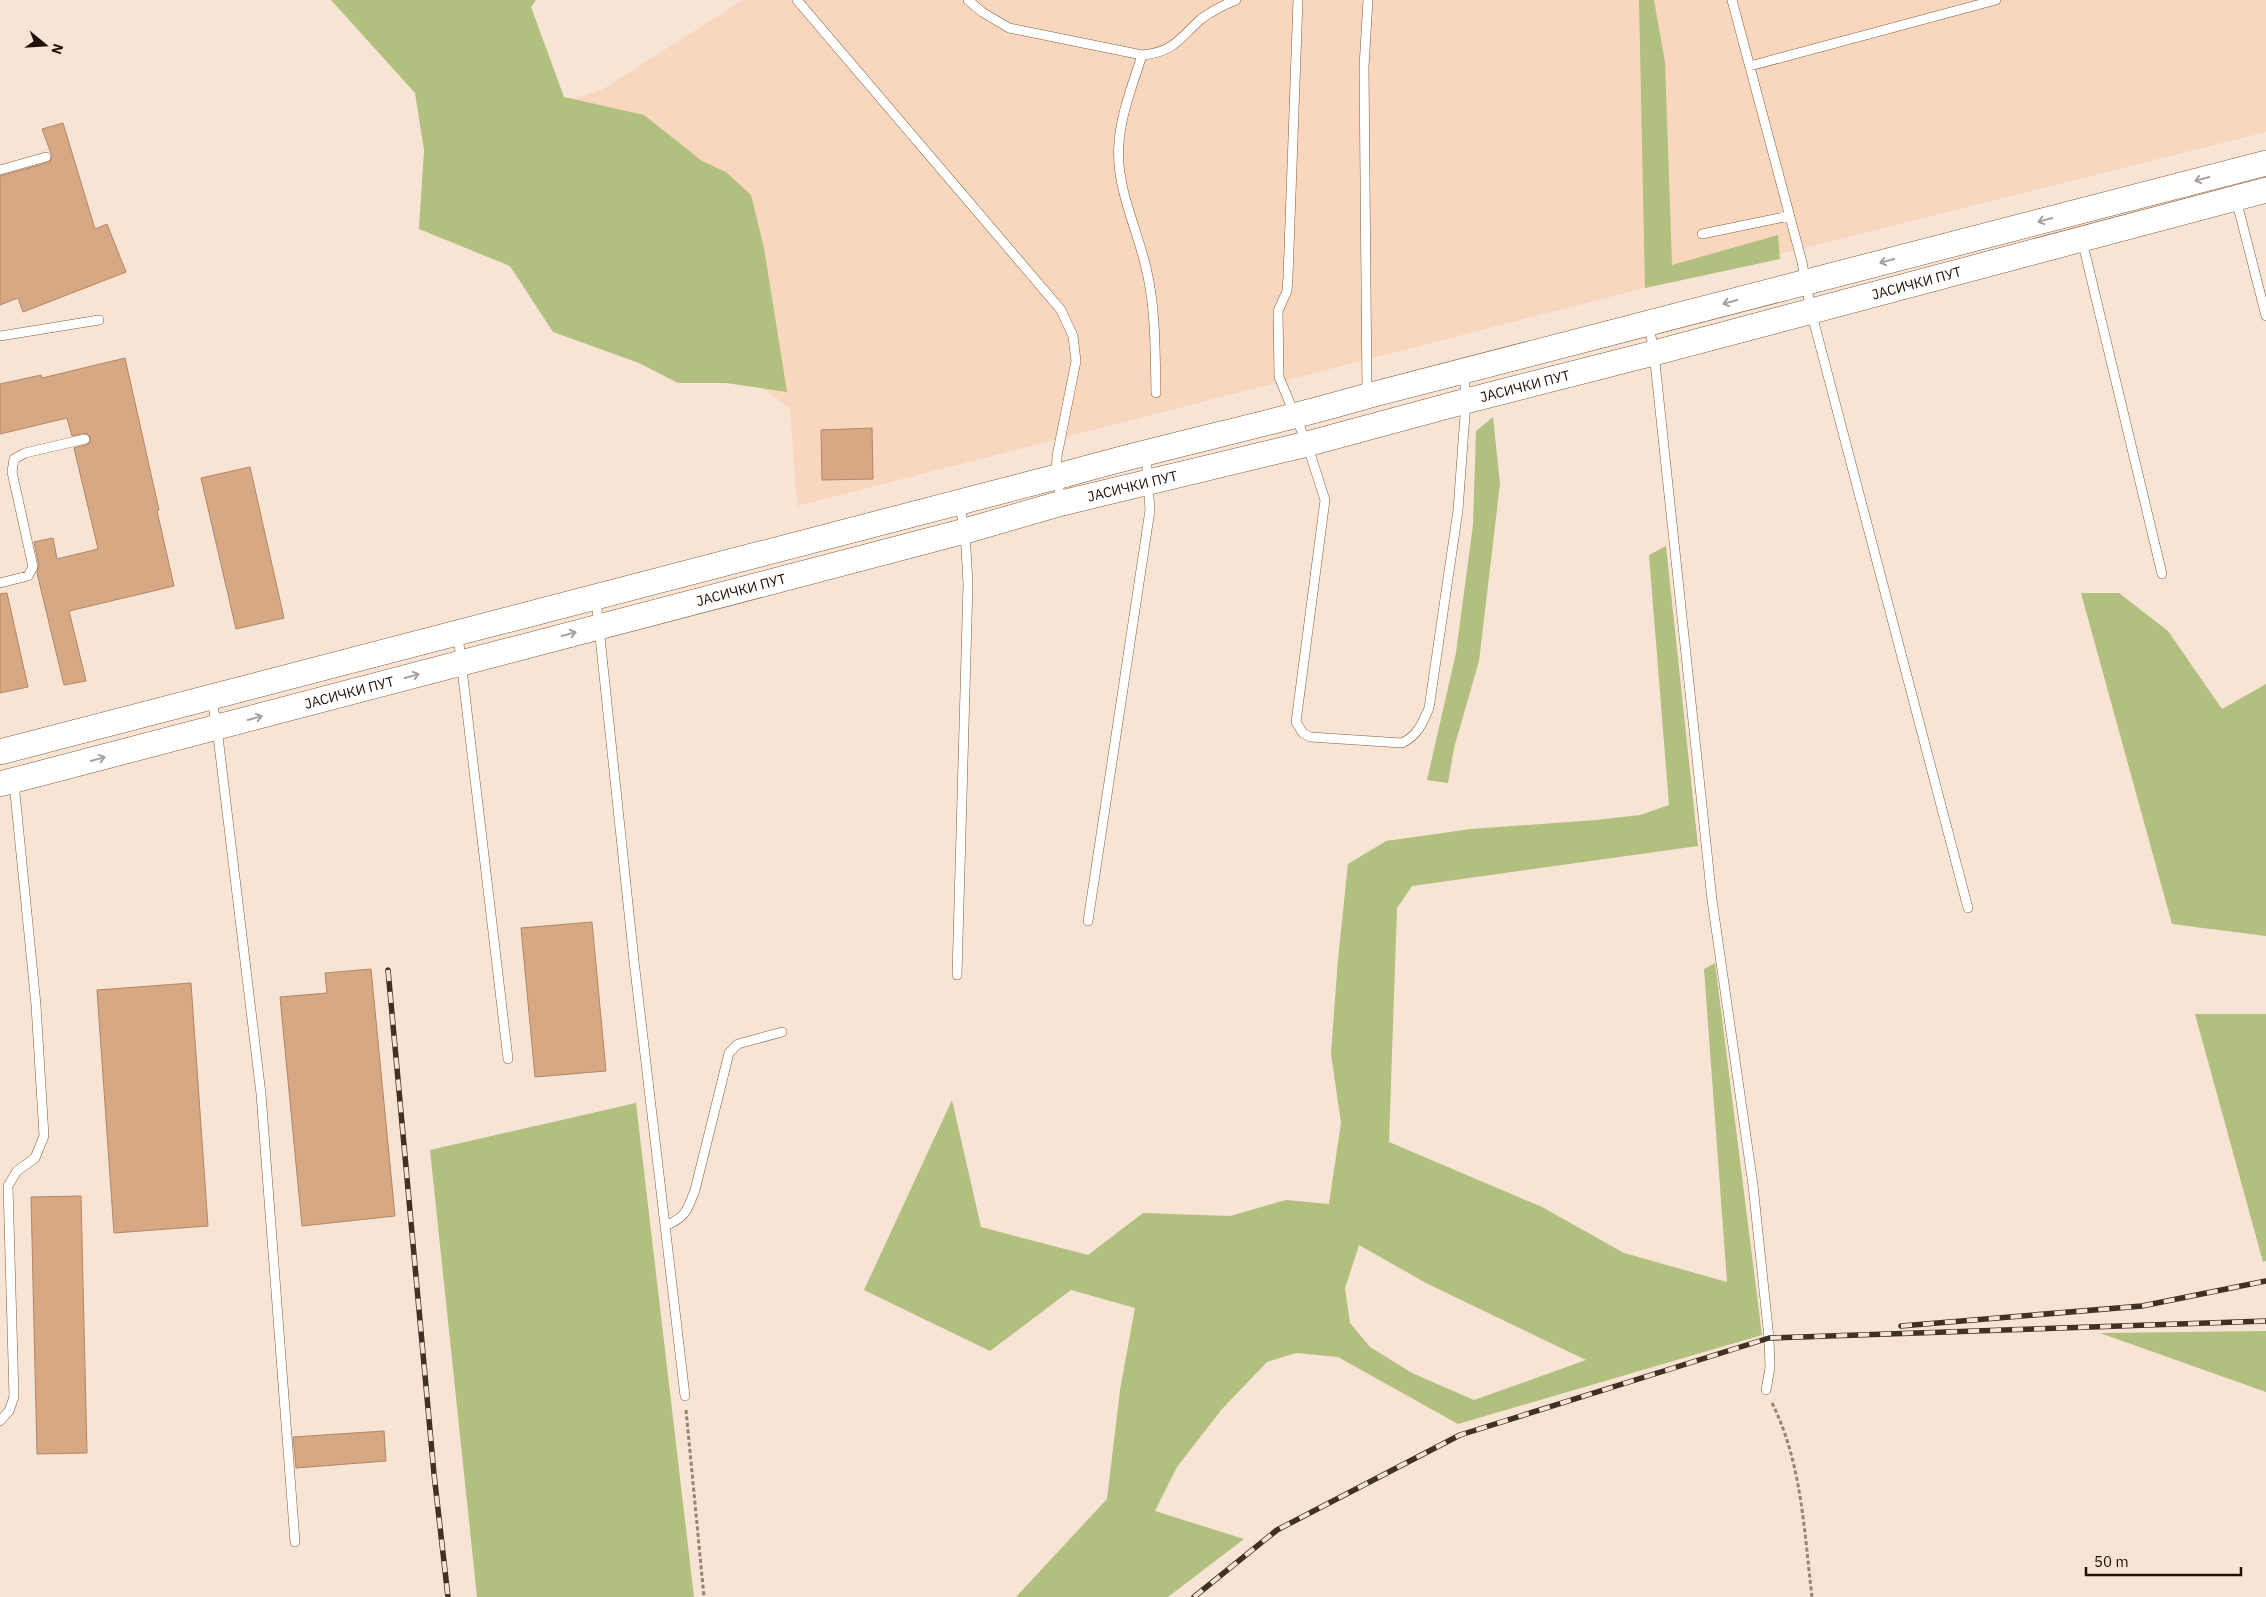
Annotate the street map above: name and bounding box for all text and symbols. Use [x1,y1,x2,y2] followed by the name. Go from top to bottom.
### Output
[20,20,70,70] north arrow
[47,41,67,57] text: N
[2194,175,2210,184] one-way arrow
[2037,216,2053,225] one-way arrow
[1880,257,1896,266] one-way arrow
[1870,263,1963,304] street label: ЈАСИЧКИ ПУТ
[1723,298,1739,307] one-way arrow
[1478,366,1572,406] street label: ЈАСИЧКИ ПУТ
[1086,467,1179,506] street label: ЈАСИЧКИ ПУТ
[694,569,788,610] street label: ЈАСИЧКИ ПУТ
[561,629,577,638] one-way arrow
[404,671,420,680] one-way arrow
[302,672,396,713] street label: ЈАСИЧКИ ПУТ
[247,712,263,722] one-way arrow
[90,753,106,763] one-way arrow
[2086,1544,2241,1576] scale bar
[2094,1552,2129,1571] text: 50 m

